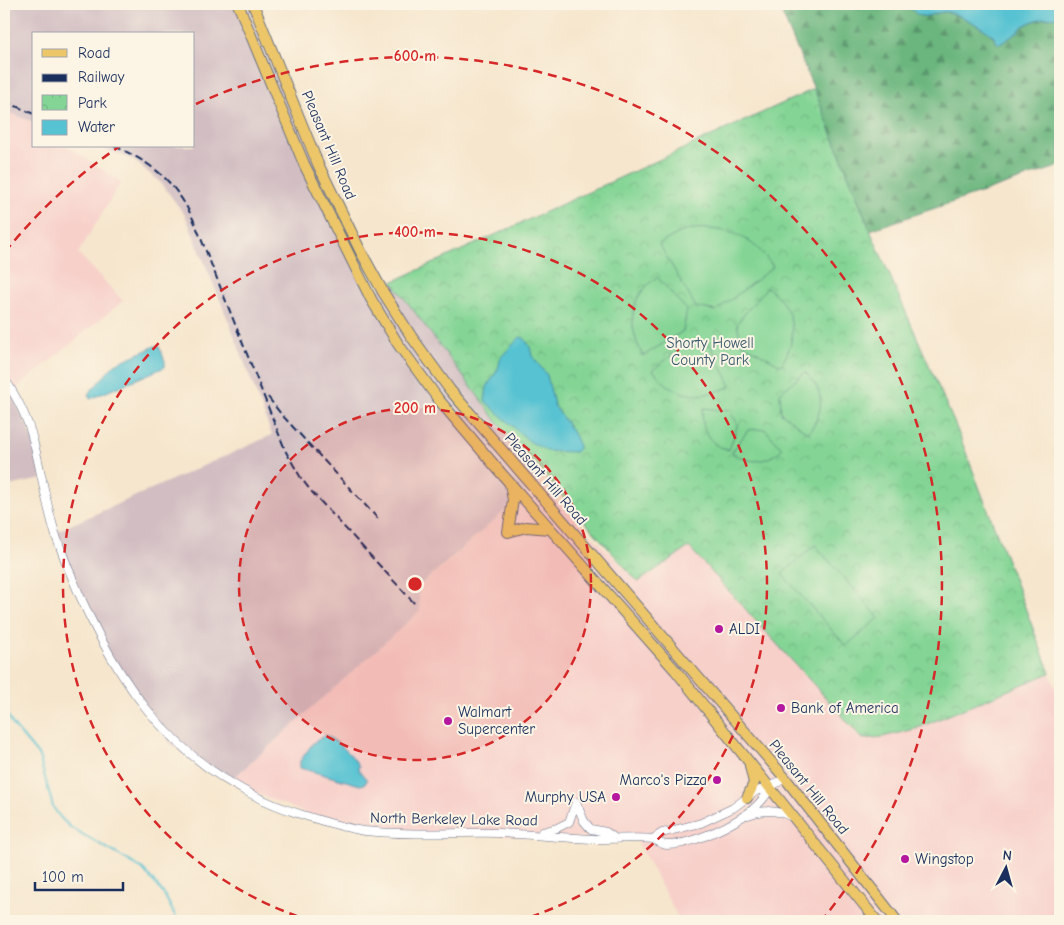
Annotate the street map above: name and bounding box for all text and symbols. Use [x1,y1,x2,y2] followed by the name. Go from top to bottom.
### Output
[32,32,195,148] legend
[78,44,110,62] text: Road
[394,47,436,65] text: 600 m
[78,68,125,86] text: Railway
[298,88,360,202] street label: Pleasant Hill Road
[78,94,107,112] text: Park
[78,118,115,136] text: Water
[394,223,436,241] text: 400 m
[666,334,754,369] park label: Shorty Howell County Park
[394,399,436,417] text: 200 m
[501,429,591,529] street label: Pleasant Hill Road
[406,575,424,593] centre of rings
[729,620,760,638] place label: ALDI
[713,623,725,635] marker: ALDI
[791,699,899,717] place label: Bank of America
[775,702,787,714] marker: Bank of America
[458,703,535,738] place label: Walmart Supercenter
[442,715,454,727] marker: Walmart Supercenter
[765,736,853,838] street label: Pleasant Hill Road
[620,771,707,789] place label: Marco's Pizza
[711,774,723,786] marker: Marco's Pizza
[525,788,606,806] place label: Murphy USA
[610,791,622,803] marker: Murphy USA
[370,809,538,829] street label: North Berkeley Lake Road
[982,842,1032,892] north arrow
[1002,847,1013,864] text: N
[915,850,974,868] place label: Wingstop
[899,853,911,865] marker: Wingstop
[35,860,122,892] scale bar
[42,868,84,886] text: 100 m

